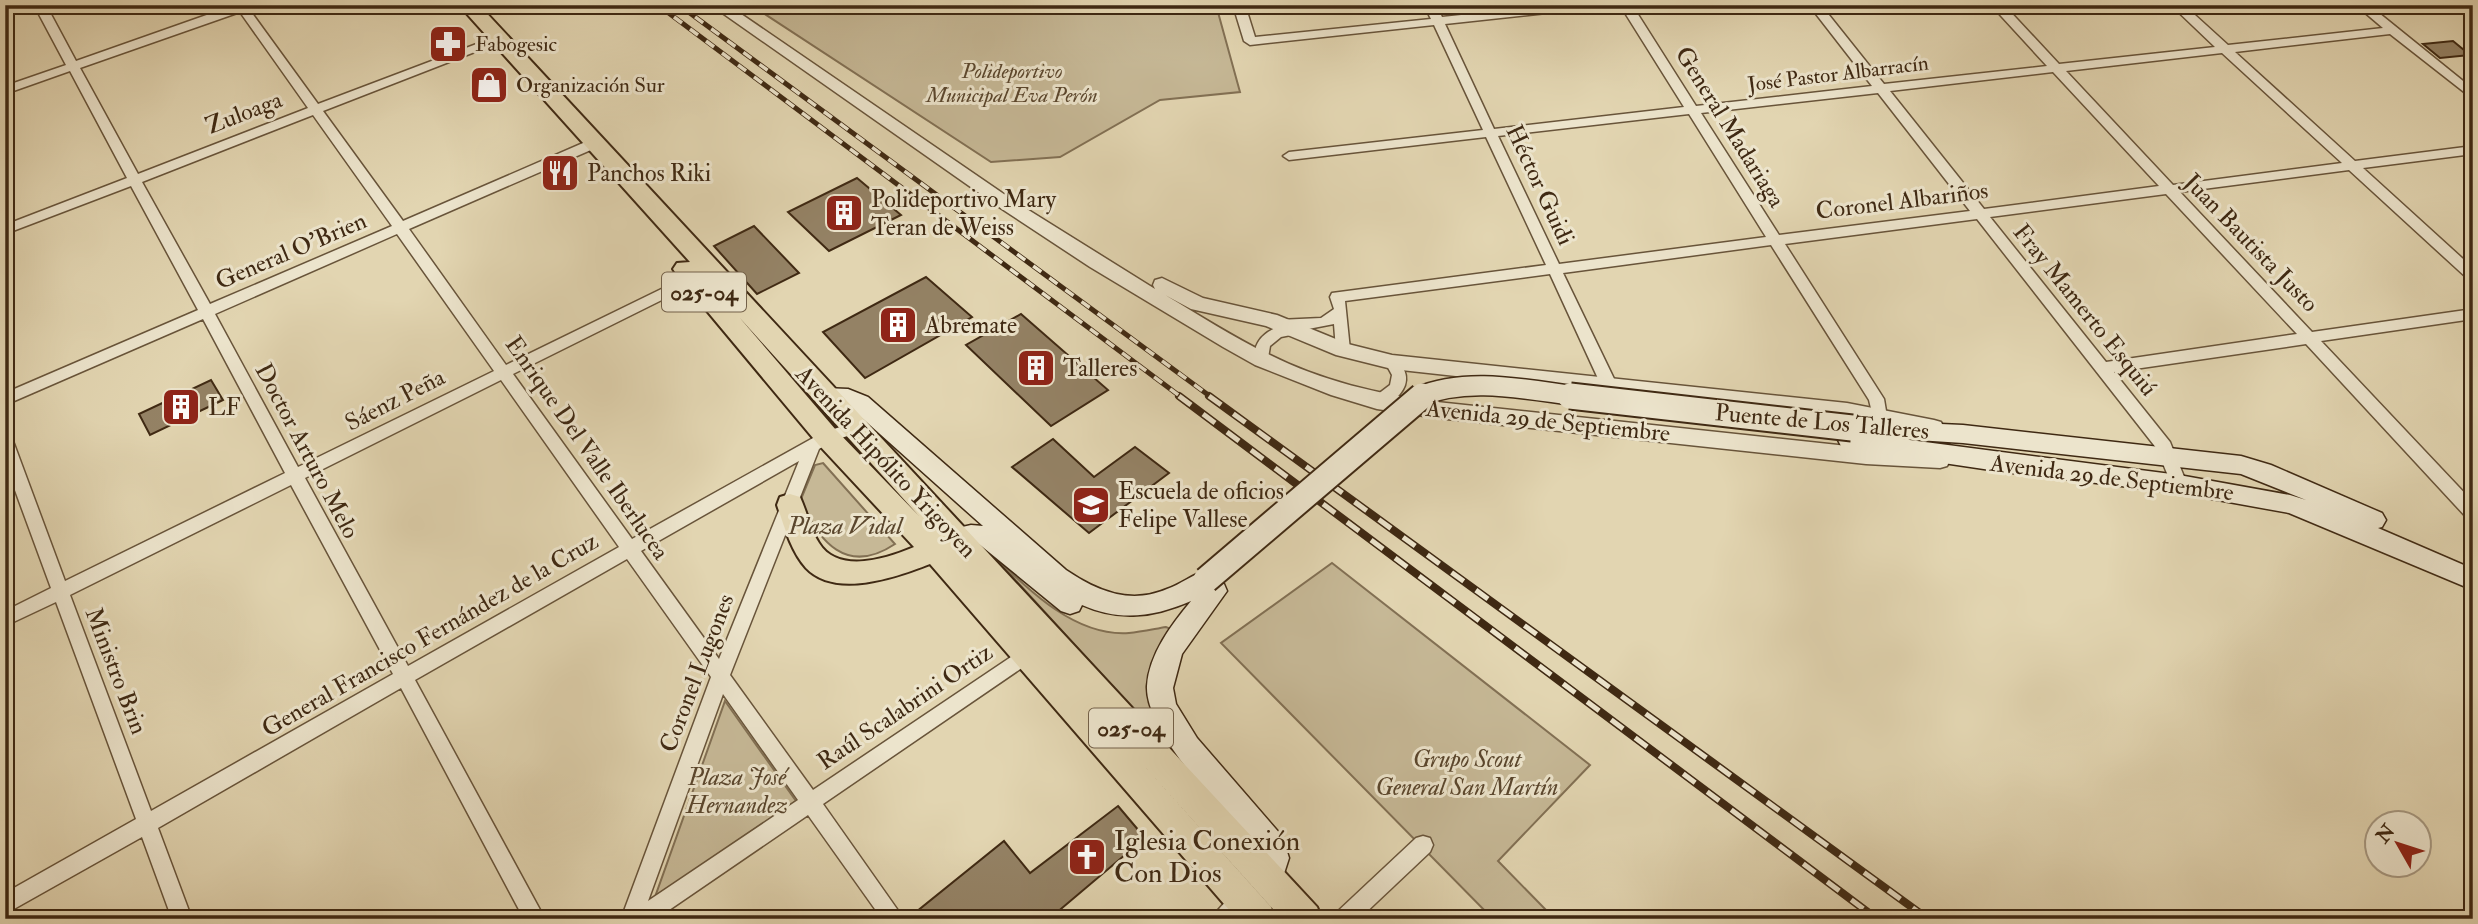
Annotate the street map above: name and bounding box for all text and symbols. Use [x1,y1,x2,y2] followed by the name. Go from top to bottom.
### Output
[427,23,469,65] pharmacy icon: Fabogesic
[475,31,557,58] place label: Fabogesic
[1668,41,1793,214] street label: General Madariaga
[1745,49,1930,99] street label: José Pastor Albarracín
[924,58,1098,109] park label: Polideportivo Municipal Eva Perón
[468,64,510,106] shop icon: Organización Sur
[516,72,665,99] place label: Organización Sur
[201,84,288,142] street label: Zuloaga
[1499,120,1581,250] street label: Héctor Guidi
[539,152,581,194] restaurant icon: Panchos Riki
[587,158,711,189] place label: Panchos Riki
[2176,166,2325,319] street label: Juan Bautista Justo
[1814,175,1990,227] street label: Coronel Albariños
[871,184,1056,243] place label: Polideportivo Mary Teran de Weiss
[823,192,865,234] building icon: Polideportivo Mary Teran de Weiss
[211,205,371,297] street label: General O'Brien
[2006,218,2164,402] street label: Fray Mamerto Esquiú
[662,272,746,312] road number: 025-04
[877,304,919,346] building icon: Abremate
[924,310,1017,341] place label: Abremate
[498,330,677,567] street label: Enrique Del Valle Iberlucea
[1015,347,1057,389] building icon: Talleres
[1063,353,1137,384] place label: Talleres
[248,358,366,544] street label: Doctor Arturo Melo
[788,358,983,565] street label: Avenida Hipólito Yrigoyen
[340,361,451,438] street label: Sáenz Peña
[160,386,202,428] building icon: LF
[208,392,240,423] place label: LF
[1423,393,1672,449] street label: Avenida 29 de Septiembre
[1713,397,1931,447] street label: Puente de Los Talleres
[1987,448,2236,508] street label: Avenida 29 de Septiembre
[1118,476,1284,535] place label: Escuela de oficios Felipe Vallese
[1070,484,1112,526] school or university icon: Escuela de oficios Felipe Vallese
[787,511,904,542] park label: Plaza Vidal
[256,526,604,744] street label: General Francisco Fernández de la Cruz
[653,590,741,756] street label: Coronel Lugones
[78,603,154,739] street label: Ministro Brin
[811,637,999,777] street label: Raúl Scalabrini Ortiz
[1089,708,1173,748] road number: 025-04
[1376,744,1558,803] park label: Grupo Scout General San Martín
[685,762,790,821] park label: Plaza José Hernandez
[2362,808,2432,878] north arrow
[2370,819,2401,849] text: N
[1114,824,1300,891] place label: Iglesia Conexión Con Dios
[1066,836,1108,878] church icon: Iglesia Conexión Con Dios

